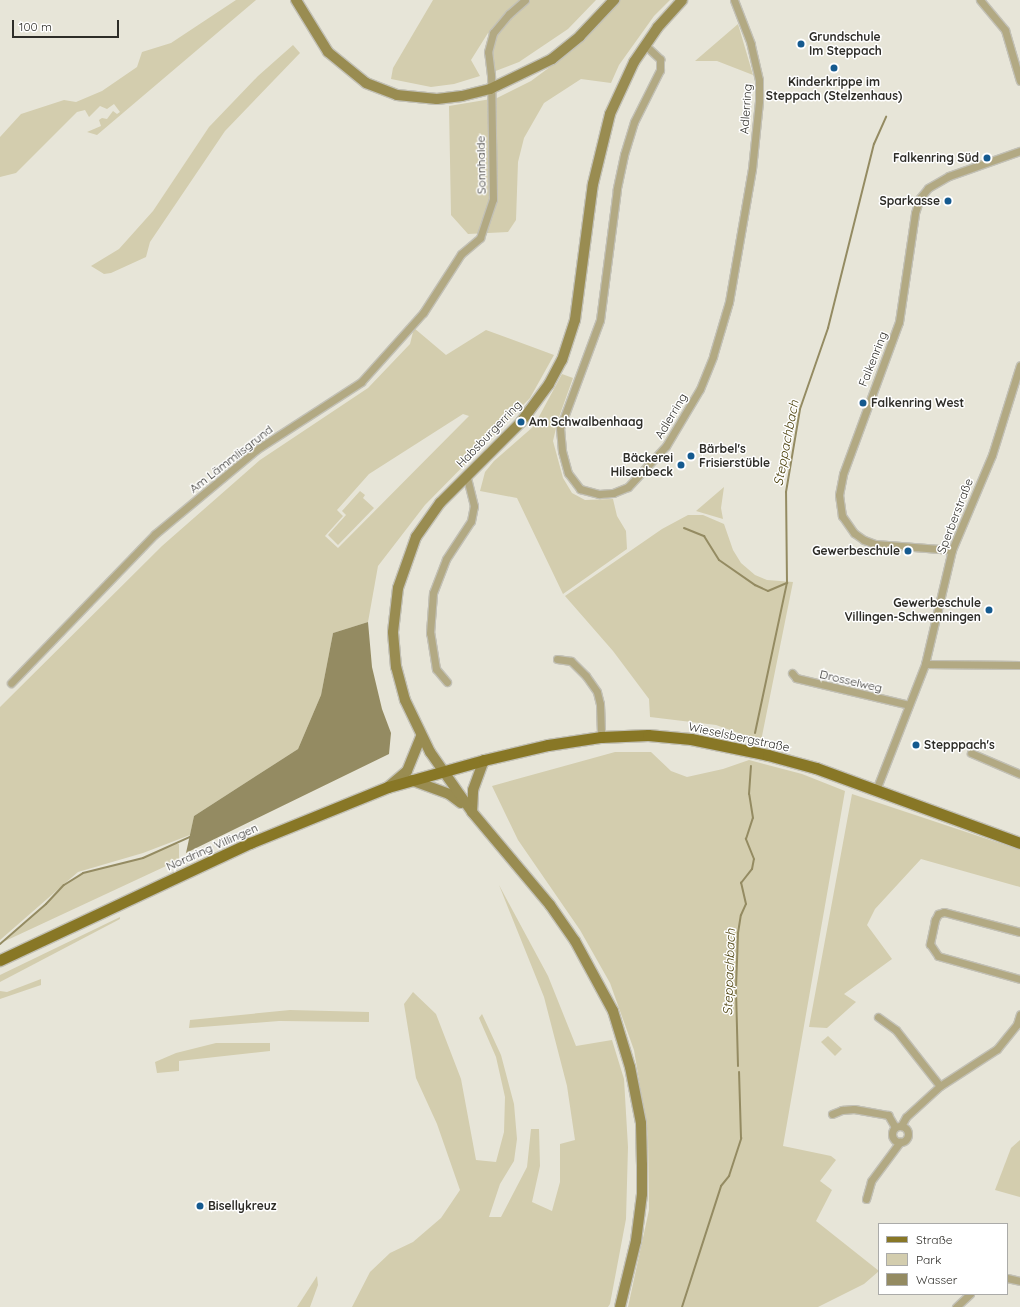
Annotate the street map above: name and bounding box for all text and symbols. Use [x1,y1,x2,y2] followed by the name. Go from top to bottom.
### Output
[14,12,121,38] scale bar
[19,19,52,34] text: 100 m
[809,30,882,58] place label: Grundschule Im Steppach
[796,39,806,49] marker: Grundschule Im Steppach
[829,63,839,73] marker: Kinderkrippe im Steppach (Stelzenhaus)
[766,75,902,103] place label: Kinderkrippe im Steppach (Stelzenhaus)
[737,83,755,135] street label: Adlerring
[473,136,489,194] street label: Sonnhalde
[893,151,979,165] place label: Falkenring Süd
[982,153,992,163] marker: Falkenring Süd
[880,194,940,208] place label: Sparkasse
[943,196,953,206] marker: Sparkasse
[855,329,891,389] street label: Falkenring
[652,391,690,441] street label: Adlerring
[871,396,964,410] place label: Falkenring West
[453,397,525,471] street label: Habsburgerring
[858,398,868,408] marker: Falkenring West
[770,399,802,487] water label: Steppachbach
[529,415,643,429] place label: Am Schwalbenhaag
[516,417,526,427] marker: Am Schwalbenhaag
[187,422,275,496] street label: Am Lämmlisgrund
[699,442,770,470] place label: Bärbel's Frisierstüble
[611,451,673,479] place label: Bäckerei Hilsenbeck
[686,451,696,461] marker: Bärbel's Frisierstüble
[676,460,686,470] marker: Bäckerei Hilsenbeck
[934,476,976,556] street label: Sperberstraße
[812,544,900,558] place label: Gewerbeschule
[903,546,913,556] marker: Gewerbeschule
[845,596,981,624] place label: Gewerbeschule Villingen-Schwenningen
[984,605,994,615] marker: Gewerbeschule Villingen-Schwenningen
[818,667,884,695] street label: Drosselweg
[687,719,791,755] street label: Wieselsbergstraße
[924,738,995,752] place label: Stepppach's
[911,740,921,750] marker: Stepppach's
[164,820,260,874] street label: Nordring Villingen
[720,928,738,1016] water label: Steppachbach
[208,1199,277,1213] place label: Bisellykreuz
[195,1201,205,1211] marker: Bisellykreuz
[878,1223,1008,1295] legend
[916,1232,953,1247] text: Straße
[916,1252,941,1267] text: Park
[916,1272,957,1287] text: Wasser

